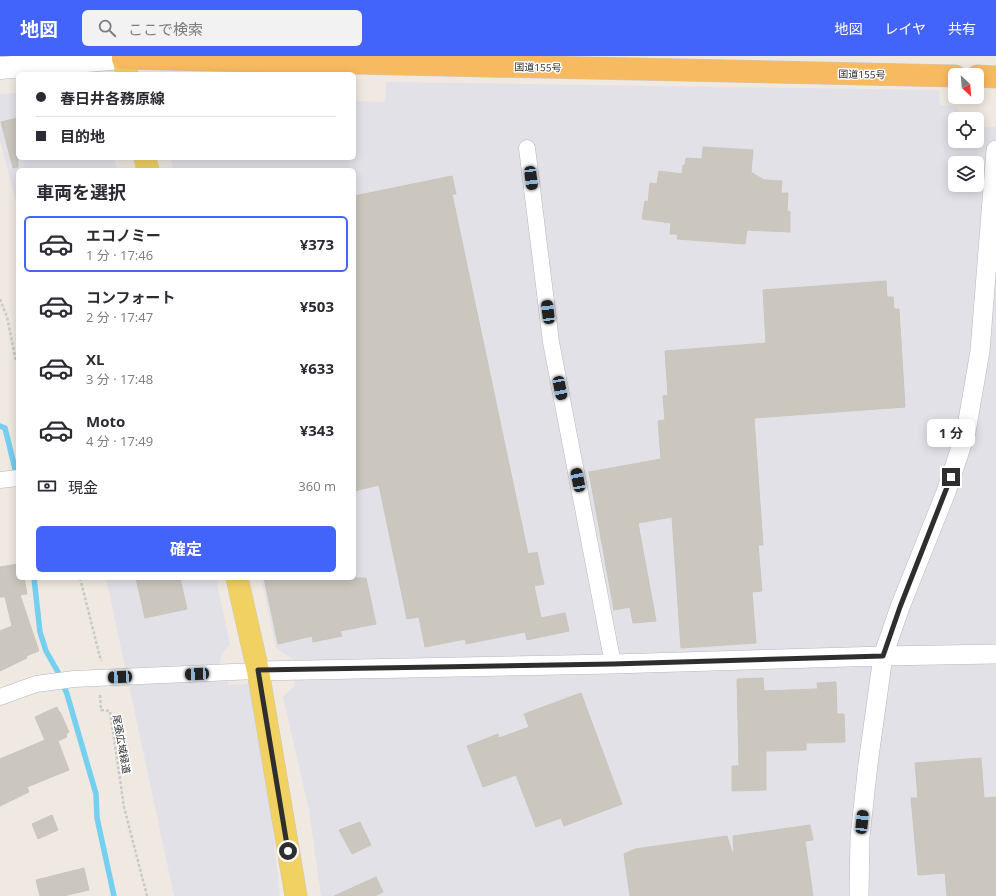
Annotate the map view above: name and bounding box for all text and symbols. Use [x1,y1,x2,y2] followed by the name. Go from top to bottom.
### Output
[82,10,362,46] search box
[20,16,58,42] text: 地図
[96,17,118,39] icon: search
[128,19,203,39] text: ここで検索
[834,19,862,38] text: 地図
[884,19,926,38] text: レイヤ
[948,19,976,38] text: 共有
[514,60,562,74] street label: 国道155号
[838,67,886,81] street label: 国道155号
[948,68,984,104] north arrow
[948,68,984,192] map controls
[60,88,165,108] text: 春日井各務原線
[948,112,984,148] button: locate
[60,126,105,146] text: 目的地
[948,156,984,192] button: layers
[524,165,538,191] car
[36,180,126,204] text: 車両を選択
[86,225,161,245] text: エコノミー
[38,226,74,262] icon: car
[300,234,334,254] text: ¥373
[86,246,153,264] text: 1 分 · 17:46
[86,287,176,307] text: コンフォート
[38,288,74,324] icon: car
[300,296,334,316] text: ¥503
[541,299,555,325] car
[86,308,153,326] text: 2 分 · 17:47
[86,349,104,369] text: XL
[38,350,74,386] icon: car
[300,358,334,378] text: ¥633
[86,370,153,388] text: 3 分 · 17:48
[552,375,568,401] car
[86,411,125,431] text: Moto
[38,412,74,448] icon: car
[927,419,975,447] callout: 1 分
[300,420,334,440] text: ¥343
[939,424,963,442] text: 1 分
[86,432,153,450] text: 4 分 · 17:49
[570,467,586,493] car
[942,468,960,486] route end
[36,475,58,497] icon: cash
[68,477,98,497] text: 現金
[298,477,336,495] text: 360 m
[36,526,336,572] button: 確定
[185,667,209,681] car
[108,670,132,684] car
[110,713,134,775] street label: 尾張広域緑道
[855,809,869,835] car
[279,842,297,860] route start

